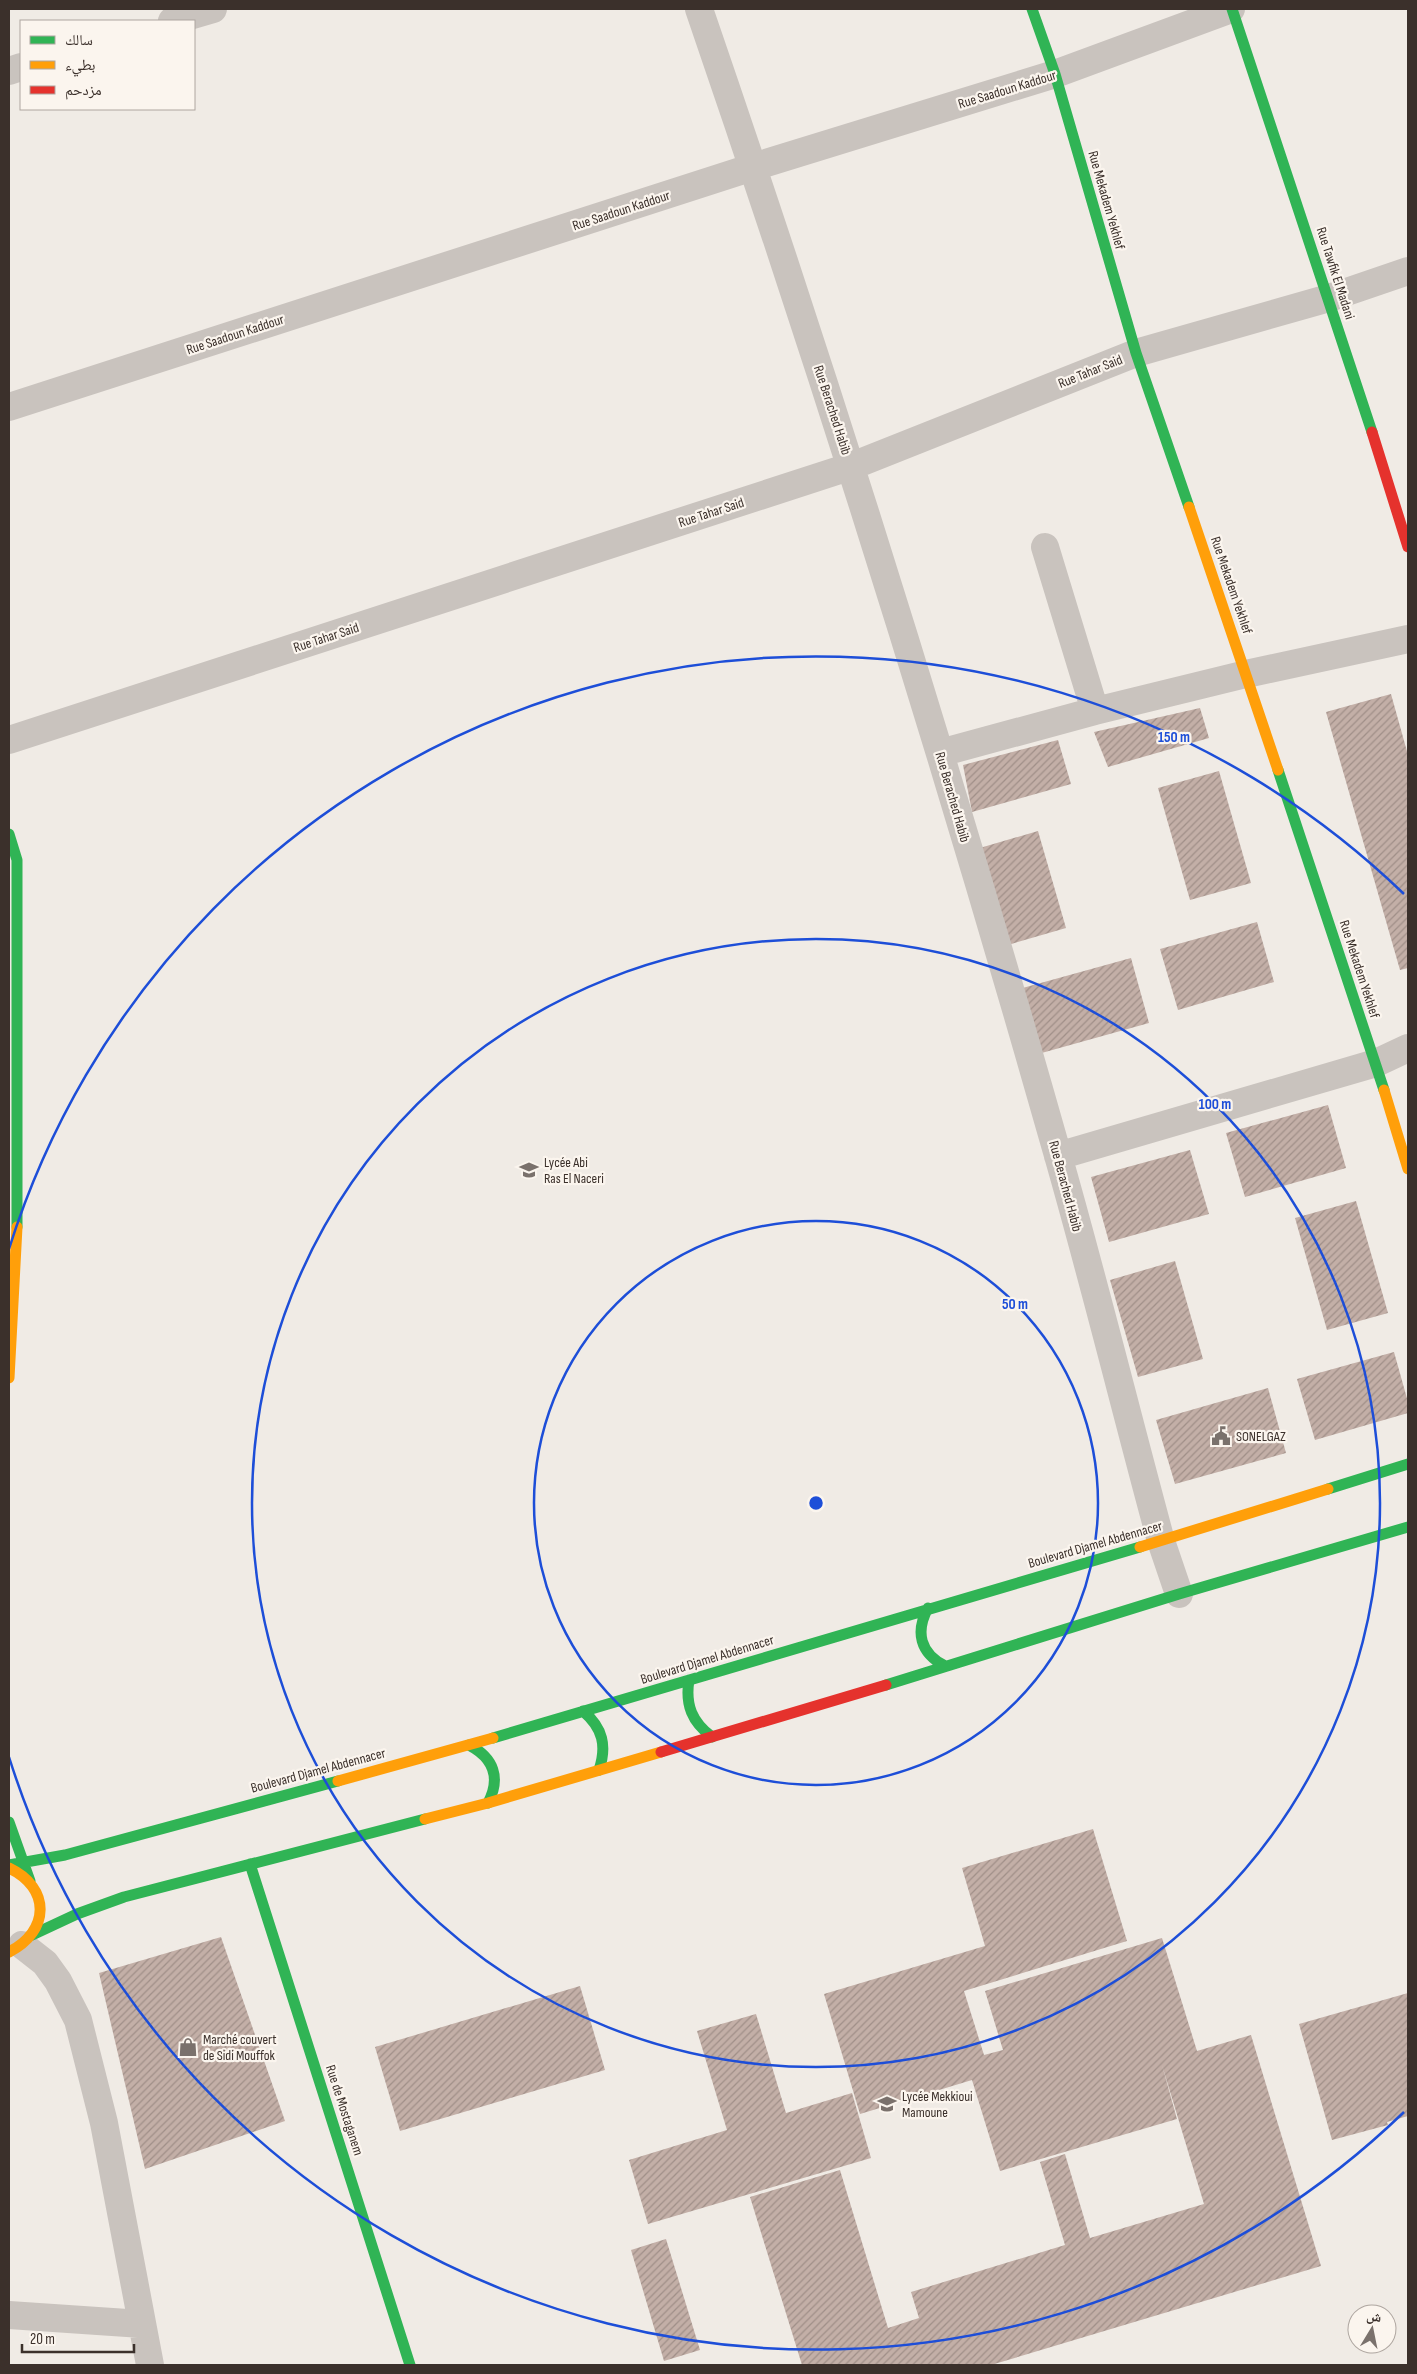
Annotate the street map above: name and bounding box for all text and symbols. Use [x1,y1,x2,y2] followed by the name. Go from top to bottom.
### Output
[20,20,195,110] legend
[65,31,93,50] text: سالك
[65,56,95,77] text: بطيء
[956,66,1058,112] street label: Rue Saadoun Kaddour
[65,81,102,100] text: مزدحم
[1084,149,1129,252] street label: Rue Mekadem Yekhlef
[570,187,672,234] street label: Rue Saadoun Kaddour
[1313,225,1358,321] street label: Rue Tawfik El Madani
[184,311,286,358] street label: Rue Saadoun Kaddour
[1056,351,1125,392] street label: Rue Tahar Said
[810,363,855,457] street label: Rue Berached Habib
[676,494,746,531] street label: Rue Tahar Said
[1207,534,1256,637] street label: Rue Mekadem Yekhlef
[291,619,361,656] street label: Rue Tahar Said
[1158,728,1190,747] text: 150 m
[931,750,974,844] street label: Rue Berached Habib
[1336,918,1384,1021] street label: Rue Mekadem Yekhlef
[1199,1095,1231,1114] text: 100 m
[1045,1139,1086,1234] street label: Rue Berached Habib
[544,1154,604,1187] place label: Lycée Abi Ras El Naceri
[518,1159,540,1181] school or university icon: Lycée Abi Ras El Naceri
[1002,1295,1028,1314] text: 50 m
[1210,1425,1232,1447] public building icon: SONELGAZ
[1236,1428,1286,1445] place label: SONELGAZ
[807,1494,825,1512] centre of rings
[1026,1517,1164,1572] street label: Boulevard Djamel Abdennacer
[638,1631,776,1688] street label: Boulevard Djamel Abdennacer
[249,1744,387,1797] street label: Boulevard Djamel Abdennacer
[203,2031,277,2064] place label: Marché couvert de Sidi Mouffok
[177,2036,199,2058] shop icon: Marché couvert de Sidi Mouffok
[322,2063,367,2157] street label: Rue de Mostaganem
[902,2088,973,2121] place label: Lycée Mekkioui Mamoune
[876,2093,898,2115] school or university icon: Lycée Mekkioui Mamoune
[1347,2304,1397,2354] north arrow
[1365,2307,1383,2326] text: ش
[22,2322,135,2354] scale bar
[30,2330,55,2349] text: 20 m

